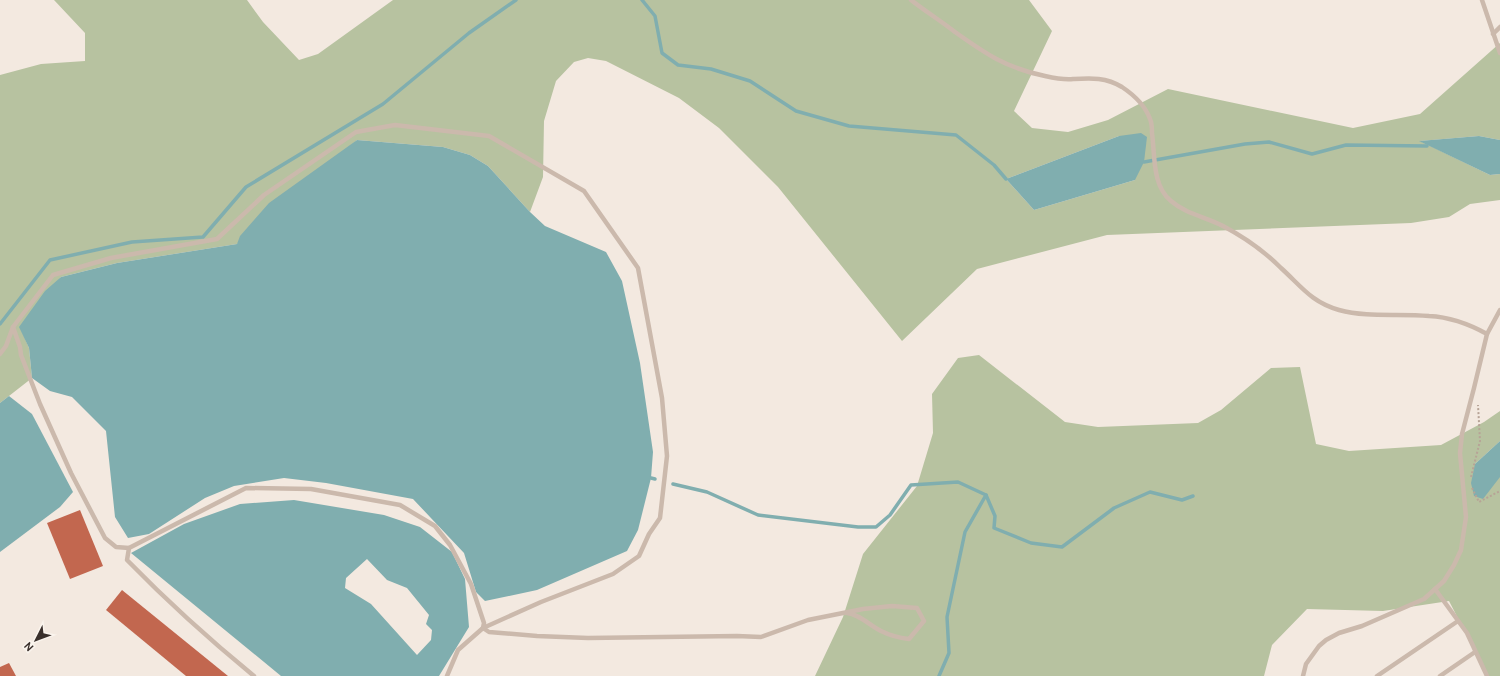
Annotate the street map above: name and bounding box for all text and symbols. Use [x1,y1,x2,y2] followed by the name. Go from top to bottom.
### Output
[16,620,56,660] north arrow
[21,639,36,654] text: N

